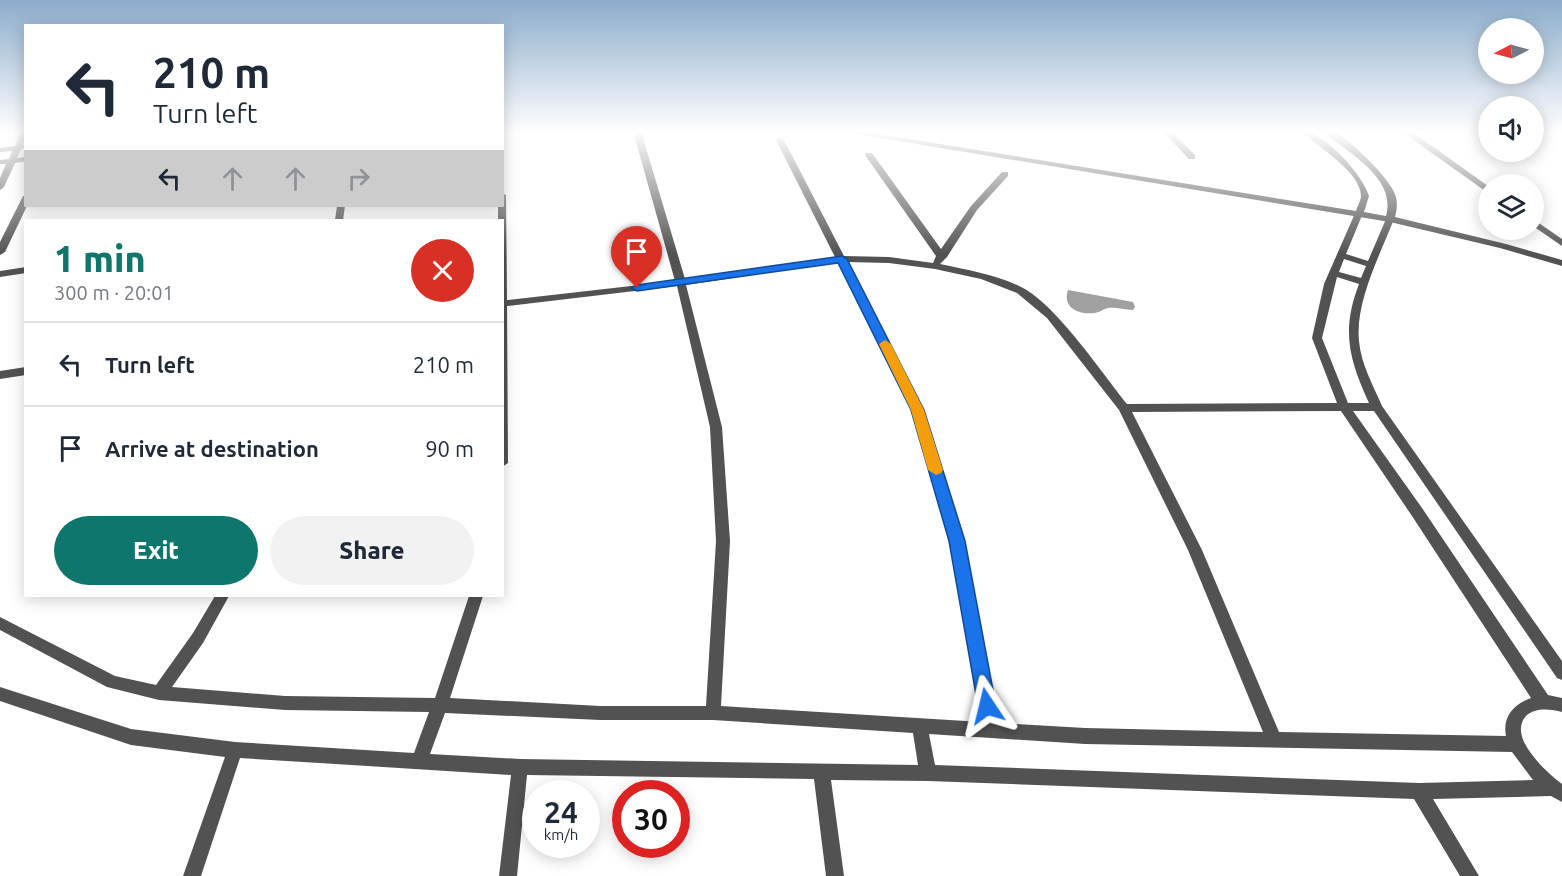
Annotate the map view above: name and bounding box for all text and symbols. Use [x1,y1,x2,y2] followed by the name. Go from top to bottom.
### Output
[1478,18,1544,84] north arrow
[1478,18,1544,240] map controls
[54,48,132,126] icon: left
[153,49,270,96] text: 210 m
[1478,96,1544,162] button: sound
[153,98,257,128] text: Turn left
[153,162,186,195] icon: left
[216,162,249,195] icon: ahead
[279,162,312,195] icon: ahead
[342,162,375,195] icon: right
[1478,174,1544,240] button: layers
[611,226,662,288] pin
[620,235,653,268] icon: arrive
[54,238,146,279] text: 1 min
[411,239,474,302] button: close
[54,281,174,304] text: 300 m · 20:01
[54,348,87,381] icon: left
[105,352,195,377] text: Turn left
[413,352,474,377] text: 210 m
[54,432,87,465] icon: arrive
[105,436,319,461] text: Arrive at destination
[425,436,474,461] text: 90 m
[54,516,258,585] button: Exit
[270,516,474,585] button: Share
[955,674,1019,738] position arrow
[612,780,690,858] speed limit sign: 30
[544,795,578,829] text: 24
[544,826,578,843] text: km/h

